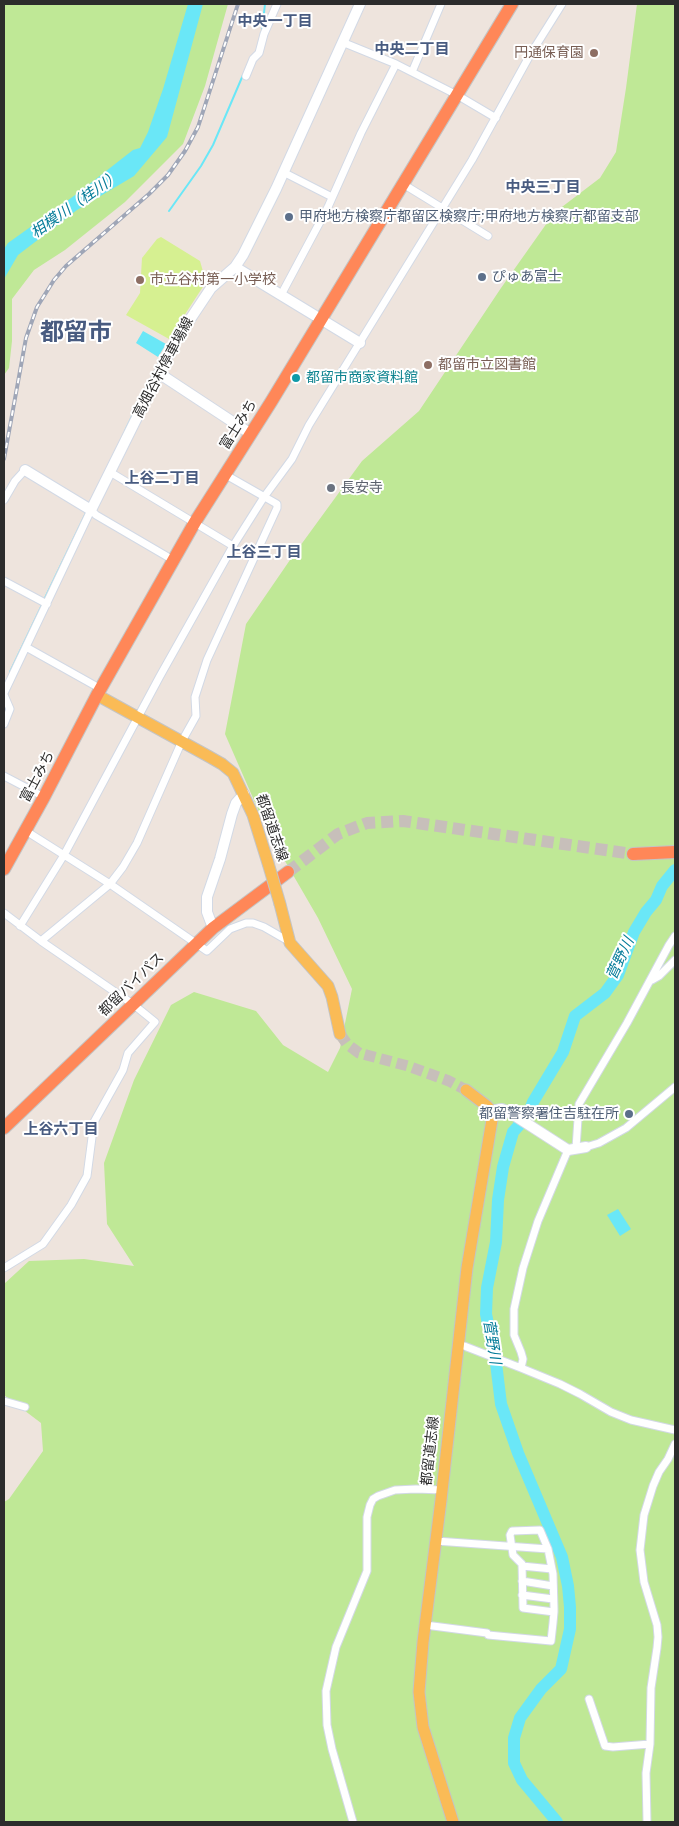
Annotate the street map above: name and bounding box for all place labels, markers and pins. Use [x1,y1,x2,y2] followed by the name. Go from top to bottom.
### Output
[514,45,584,61] place label: 円通保育園
[588,47,600,59] marker: 円通保育園
[299,209,639,225] place label: 甲府地方検察庁都留区検察庁;甲府地方検察庁都留支部
[283,211,295,223] marker: 甲府地方検察庁都留区検察庁;甲府地方検察庁都留支部
[492,269,562,285] place label: ぴゅあ富士
[476,271,488,283] marker: ぴゅあ富士
[150,272,276,288] place label: 市立谷村第一小学校
[134,274,146,286] marker: 市立谷村第一小学校
[438,357,536,373] place label: 都留市立図書館
[422,359,434,371] marker: 都留市立図書館
[306,370,418,386] place label: 都留市商家資料館
[290,372,302,384] marker: 都留市商家資料館
[341,480,383,496] place label: 長安寺
[325,482,337,494] marker: 長安寺
[479,1106,619,1122] place label: 都留警察署住吉駐在所
[623,1108,635,1120] marker: 都留警察署住吉駐在所

